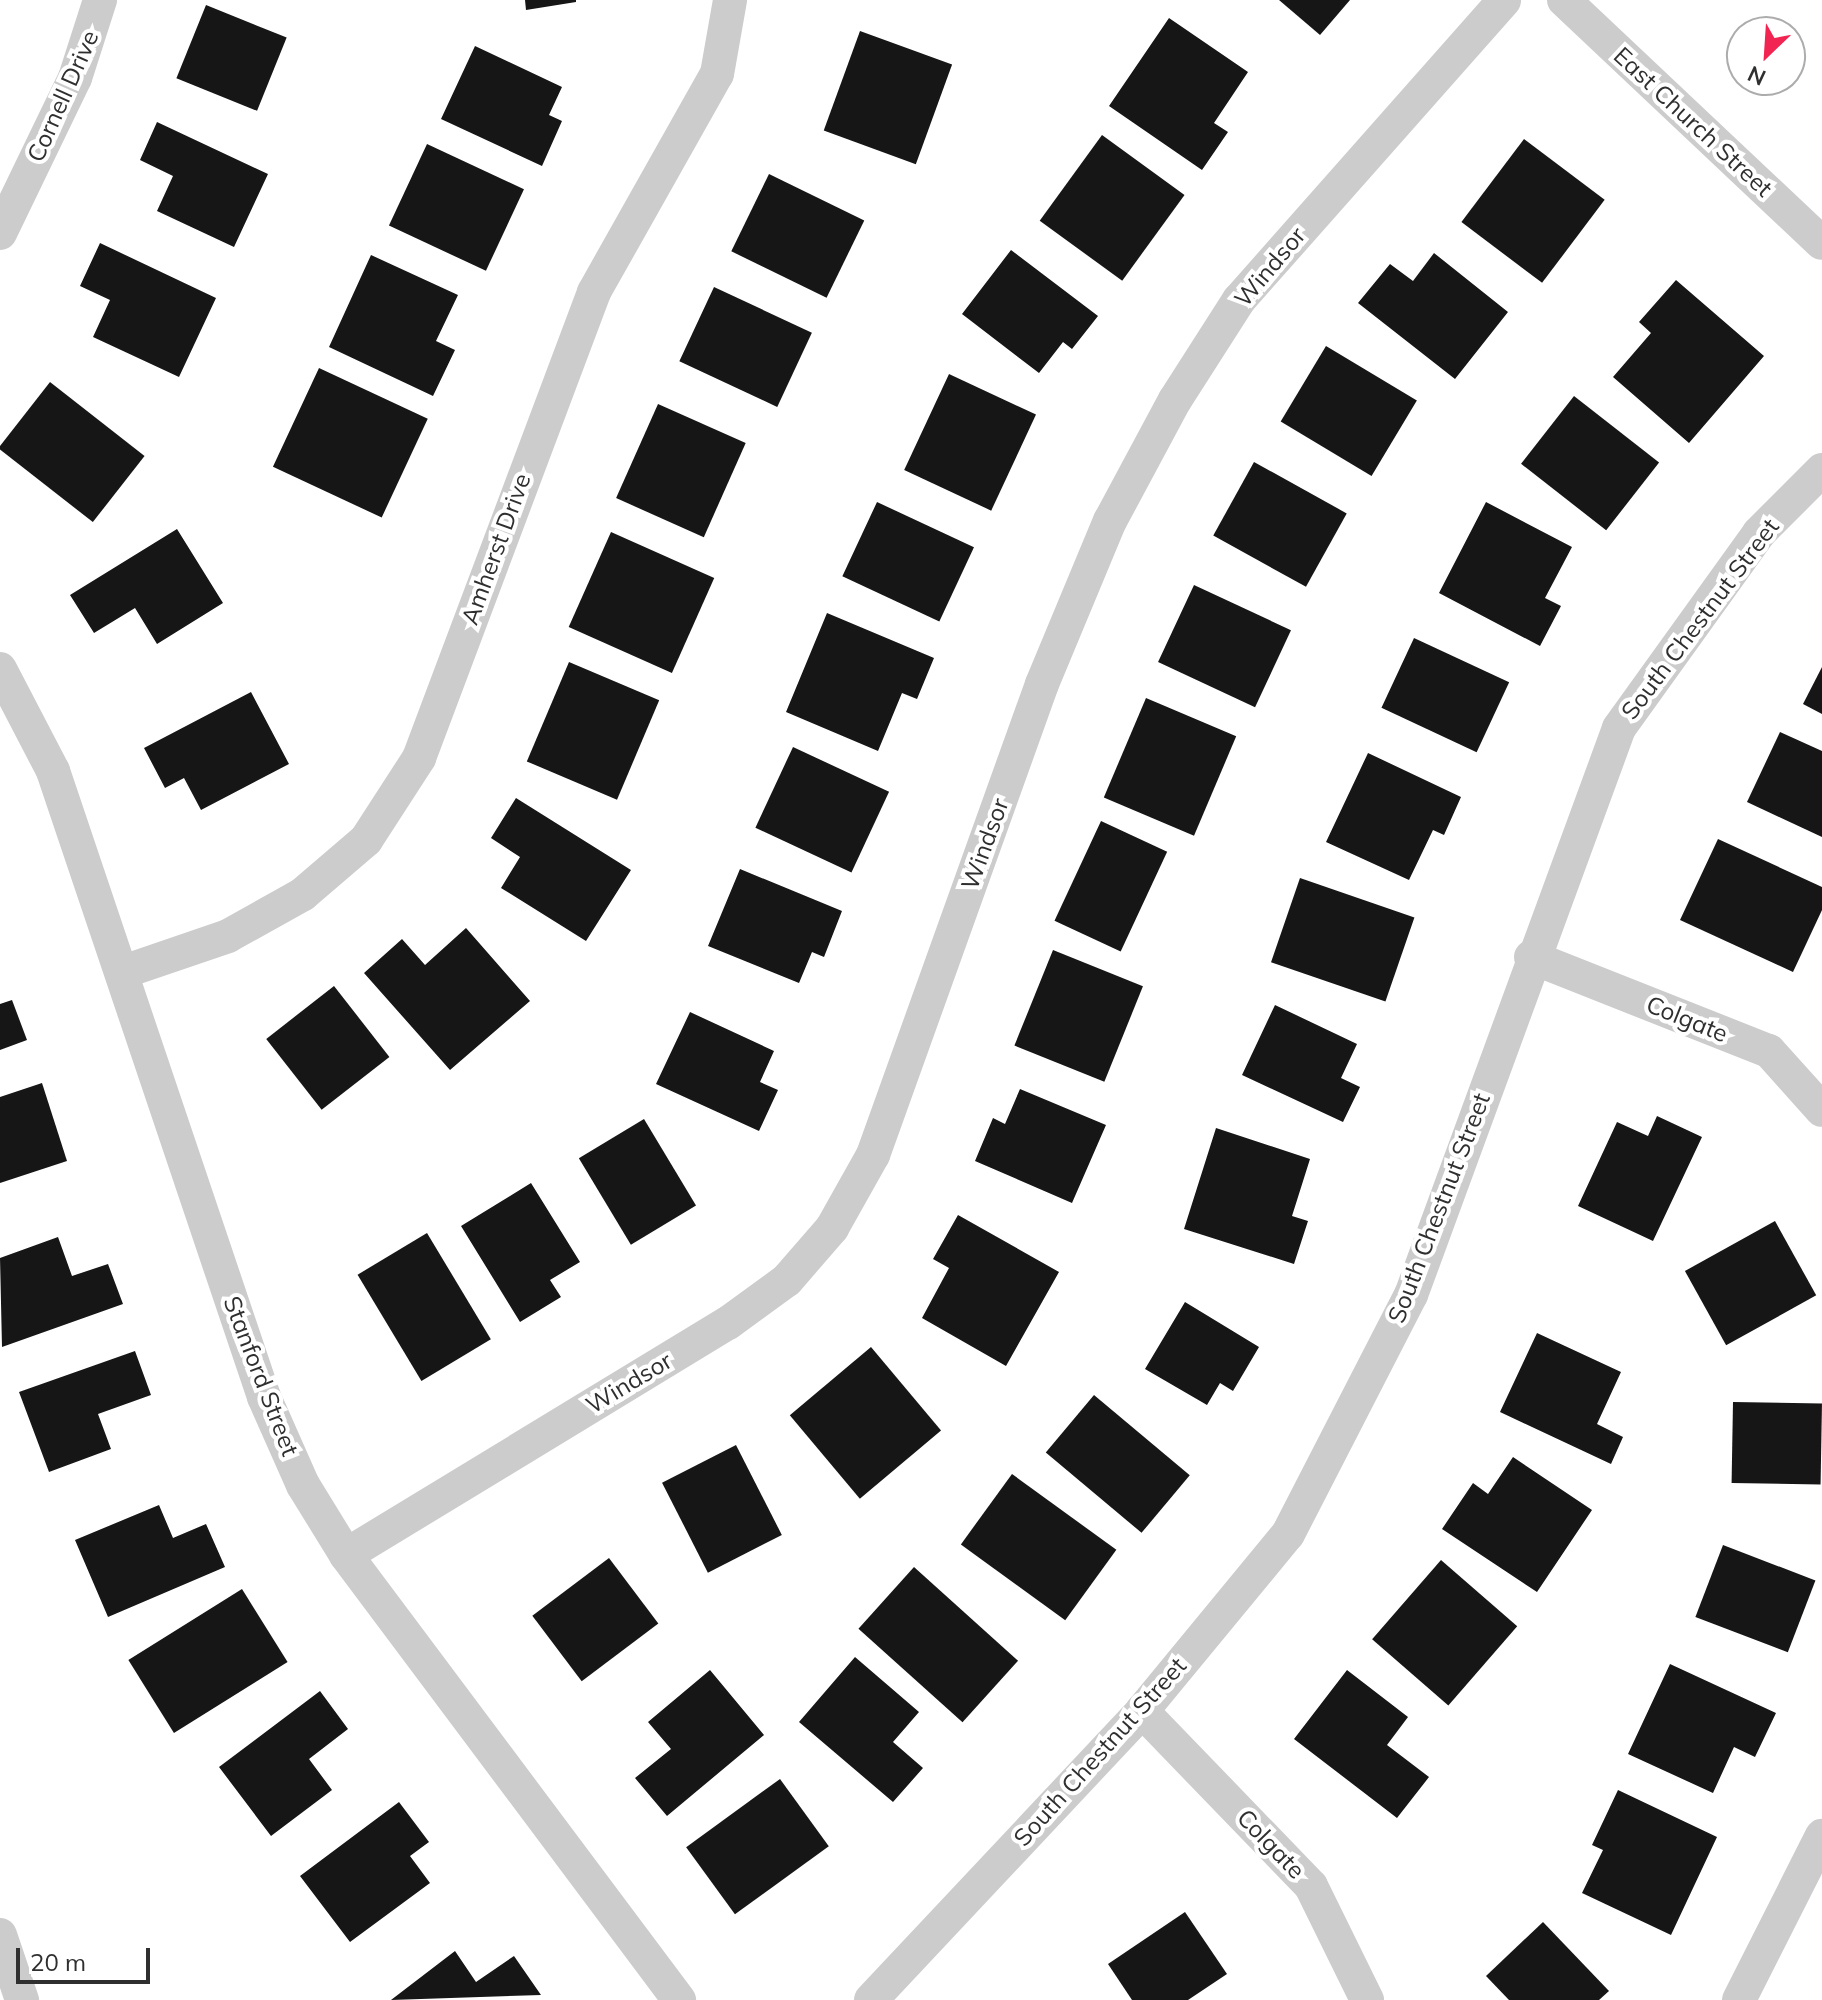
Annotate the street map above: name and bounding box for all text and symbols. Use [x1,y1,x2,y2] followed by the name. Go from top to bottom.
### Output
[1726,16,1806,96] north arrow
[21,26,105,166] street label: Cornell Drive
[1608,41,1778,203] street label: East Church Street
[1743,60,1770,92] text: N
[1228,221,1312,313] street label: Windsor
[455,469,537,629] street label: Amherst Drive
[1615,513,1785,725] street label: South Chestnut Street
[955,794,1015,894] street label: Windsor
[1642,990,1732,1048] street label: Colgate
[1382,1089,1496,1327] street label: South Chestnut Street
[217,1292,305,1460] street label: Stanford Street
[581,1346,677,1420] street label: Windsor
[1008,1652,1192,1852] street label: South Chestnut Street
[1231,1803,1311,1885] street label: Colgate
[20,1932,154,1982] scale bar
[30,1947,86,1977] text: 20 m

